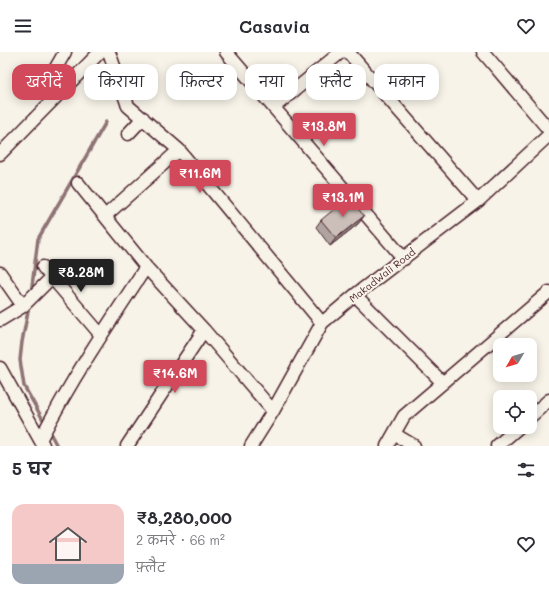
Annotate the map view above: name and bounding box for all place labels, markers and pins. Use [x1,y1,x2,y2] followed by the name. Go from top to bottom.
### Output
[291,113,357,147] pin: ₹13.8M
[167,160,233,194] pin: ₹11.6M
[310,184,376,218] pin: ₹13.1M
[48,259,114,293] pin: ₹8.28M
[142,360,208,394] pin: ₹14.6M

